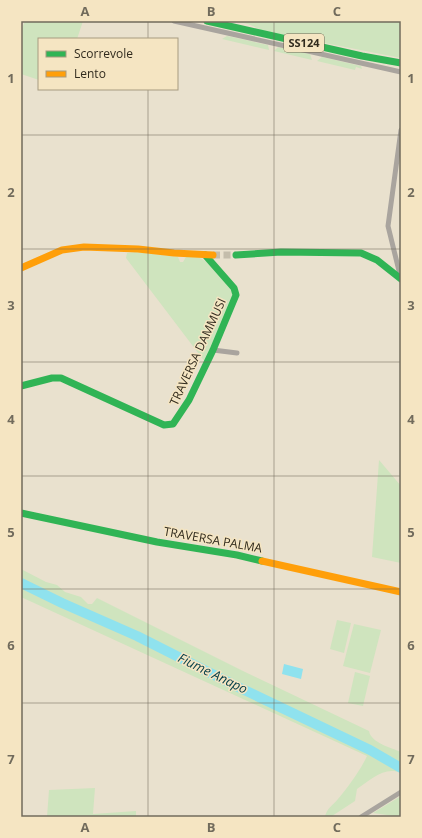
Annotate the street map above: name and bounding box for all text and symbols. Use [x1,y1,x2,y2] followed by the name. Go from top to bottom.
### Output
[81,2,90,20] text: A
[207,2,216,20] text: B
[333,2,341,20] text: C
[284,34,324,52] road number: SS124
[38,38,178,90] legend
[74,45,133,62] text: Scorrevole
[74,65,106,82] text: Lento
[7,69,15,87] text: 1
[407,69,415,87] text: 1
[7,183,15,201] text: 2
[407,183,415,201] text: 2
[165,295,230,408] street label: TRAVERSA DAMMUSI
[7,296,15,314] text: 3
[407,296,415,314] text: 3
[7,410,15,428] text: 4
[407,410,415,428] text: 4
[163,522,264,557] street label: TRAVERSA PALMA
[7,523,15,541] text: 5
[407,523,415,541] text: 5
[7,636,15,654] text: 6
[407,636,415,654] text: 6
[175,648,251,698] water label: Fiume Anapo
[7,750,15,768] text: 7
[407,750,415,768] text: 7
[81,818,90,836] text: A
[207,818,216,836] text: B
[333,818,341,836] text: C

